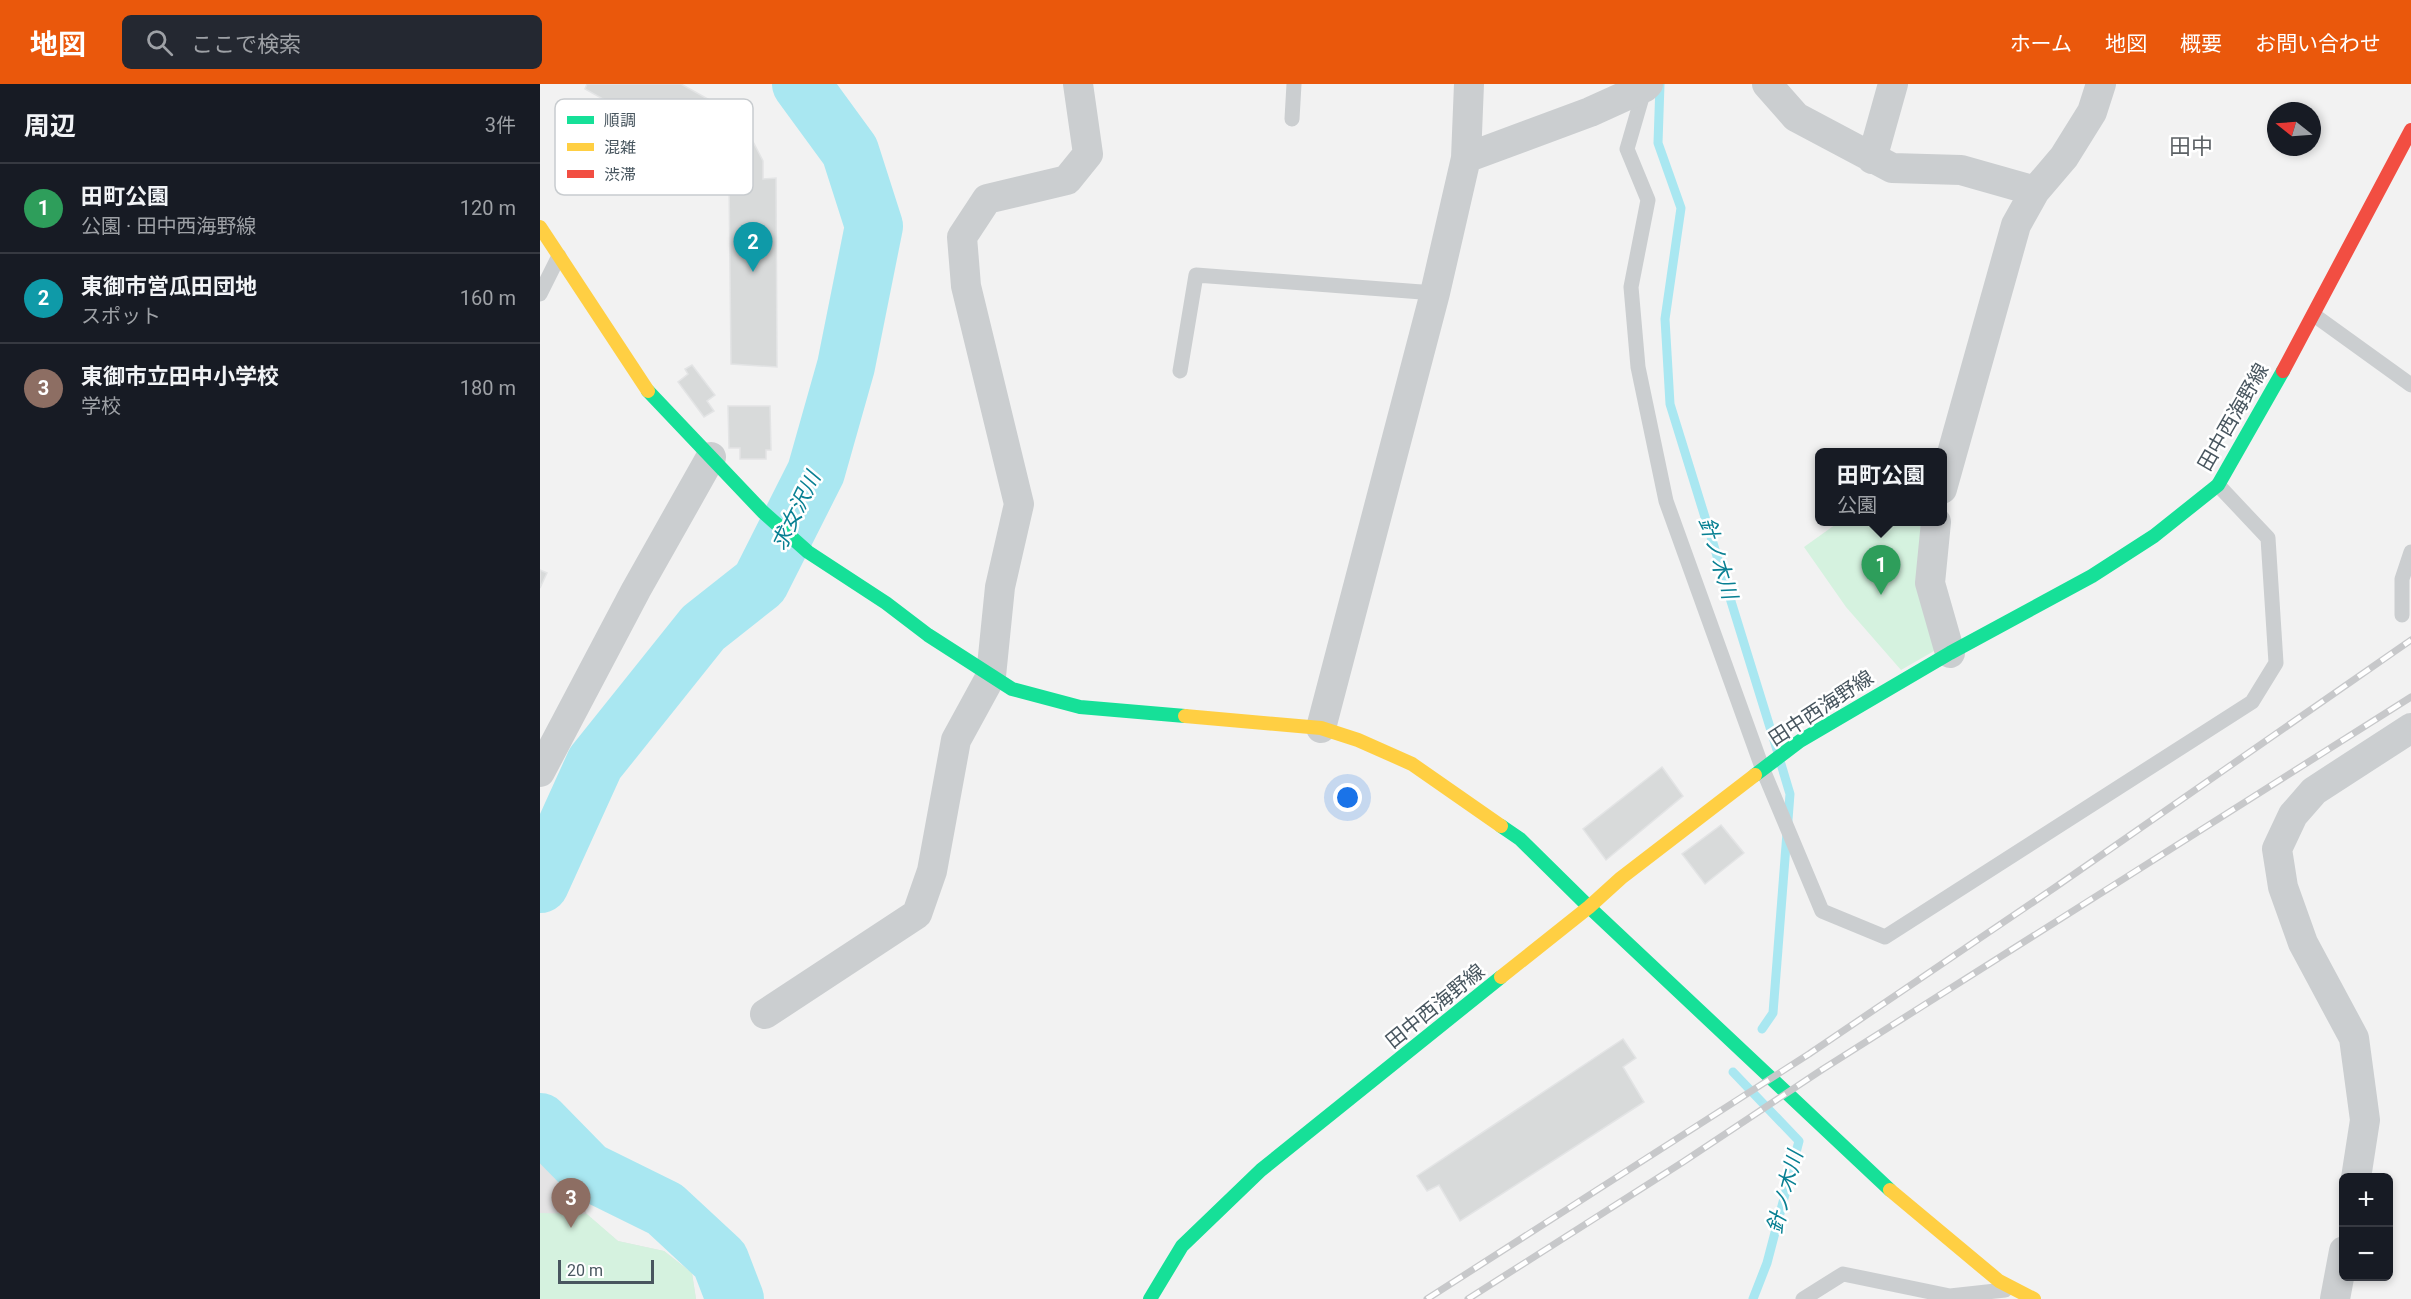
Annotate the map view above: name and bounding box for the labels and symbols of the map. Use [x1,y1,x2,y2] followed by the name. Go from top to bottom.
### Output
[555,99,753,195] legend
[2267,102,2321,156] north arrow
[604,111,636,130] text: 順調
[2169,134,2213,159] district label: 田中
[604,138,636,157] text: 混雑
[604,165,636,184] text: 渋滞
[734,222,772,272] pin: 2
[2193,359,2273,475] street label: 田中西海野線
[767,466,826,554] water label: 求女沢川
[1694,514,1742,604] water label: 針ノ木川
[1862,546,1900,595] pin: 1
[1764,665,1878,751] street label: 田中西海野線
[1333,783,1362,812] your location
[1381,959,1489,1053] street label: 田中西海野線
[1763,1146,1808,1236] water label: 針ノ木川
[552,1178,591,1228] pin: 3
[558,1257,654,1284] scale bar

